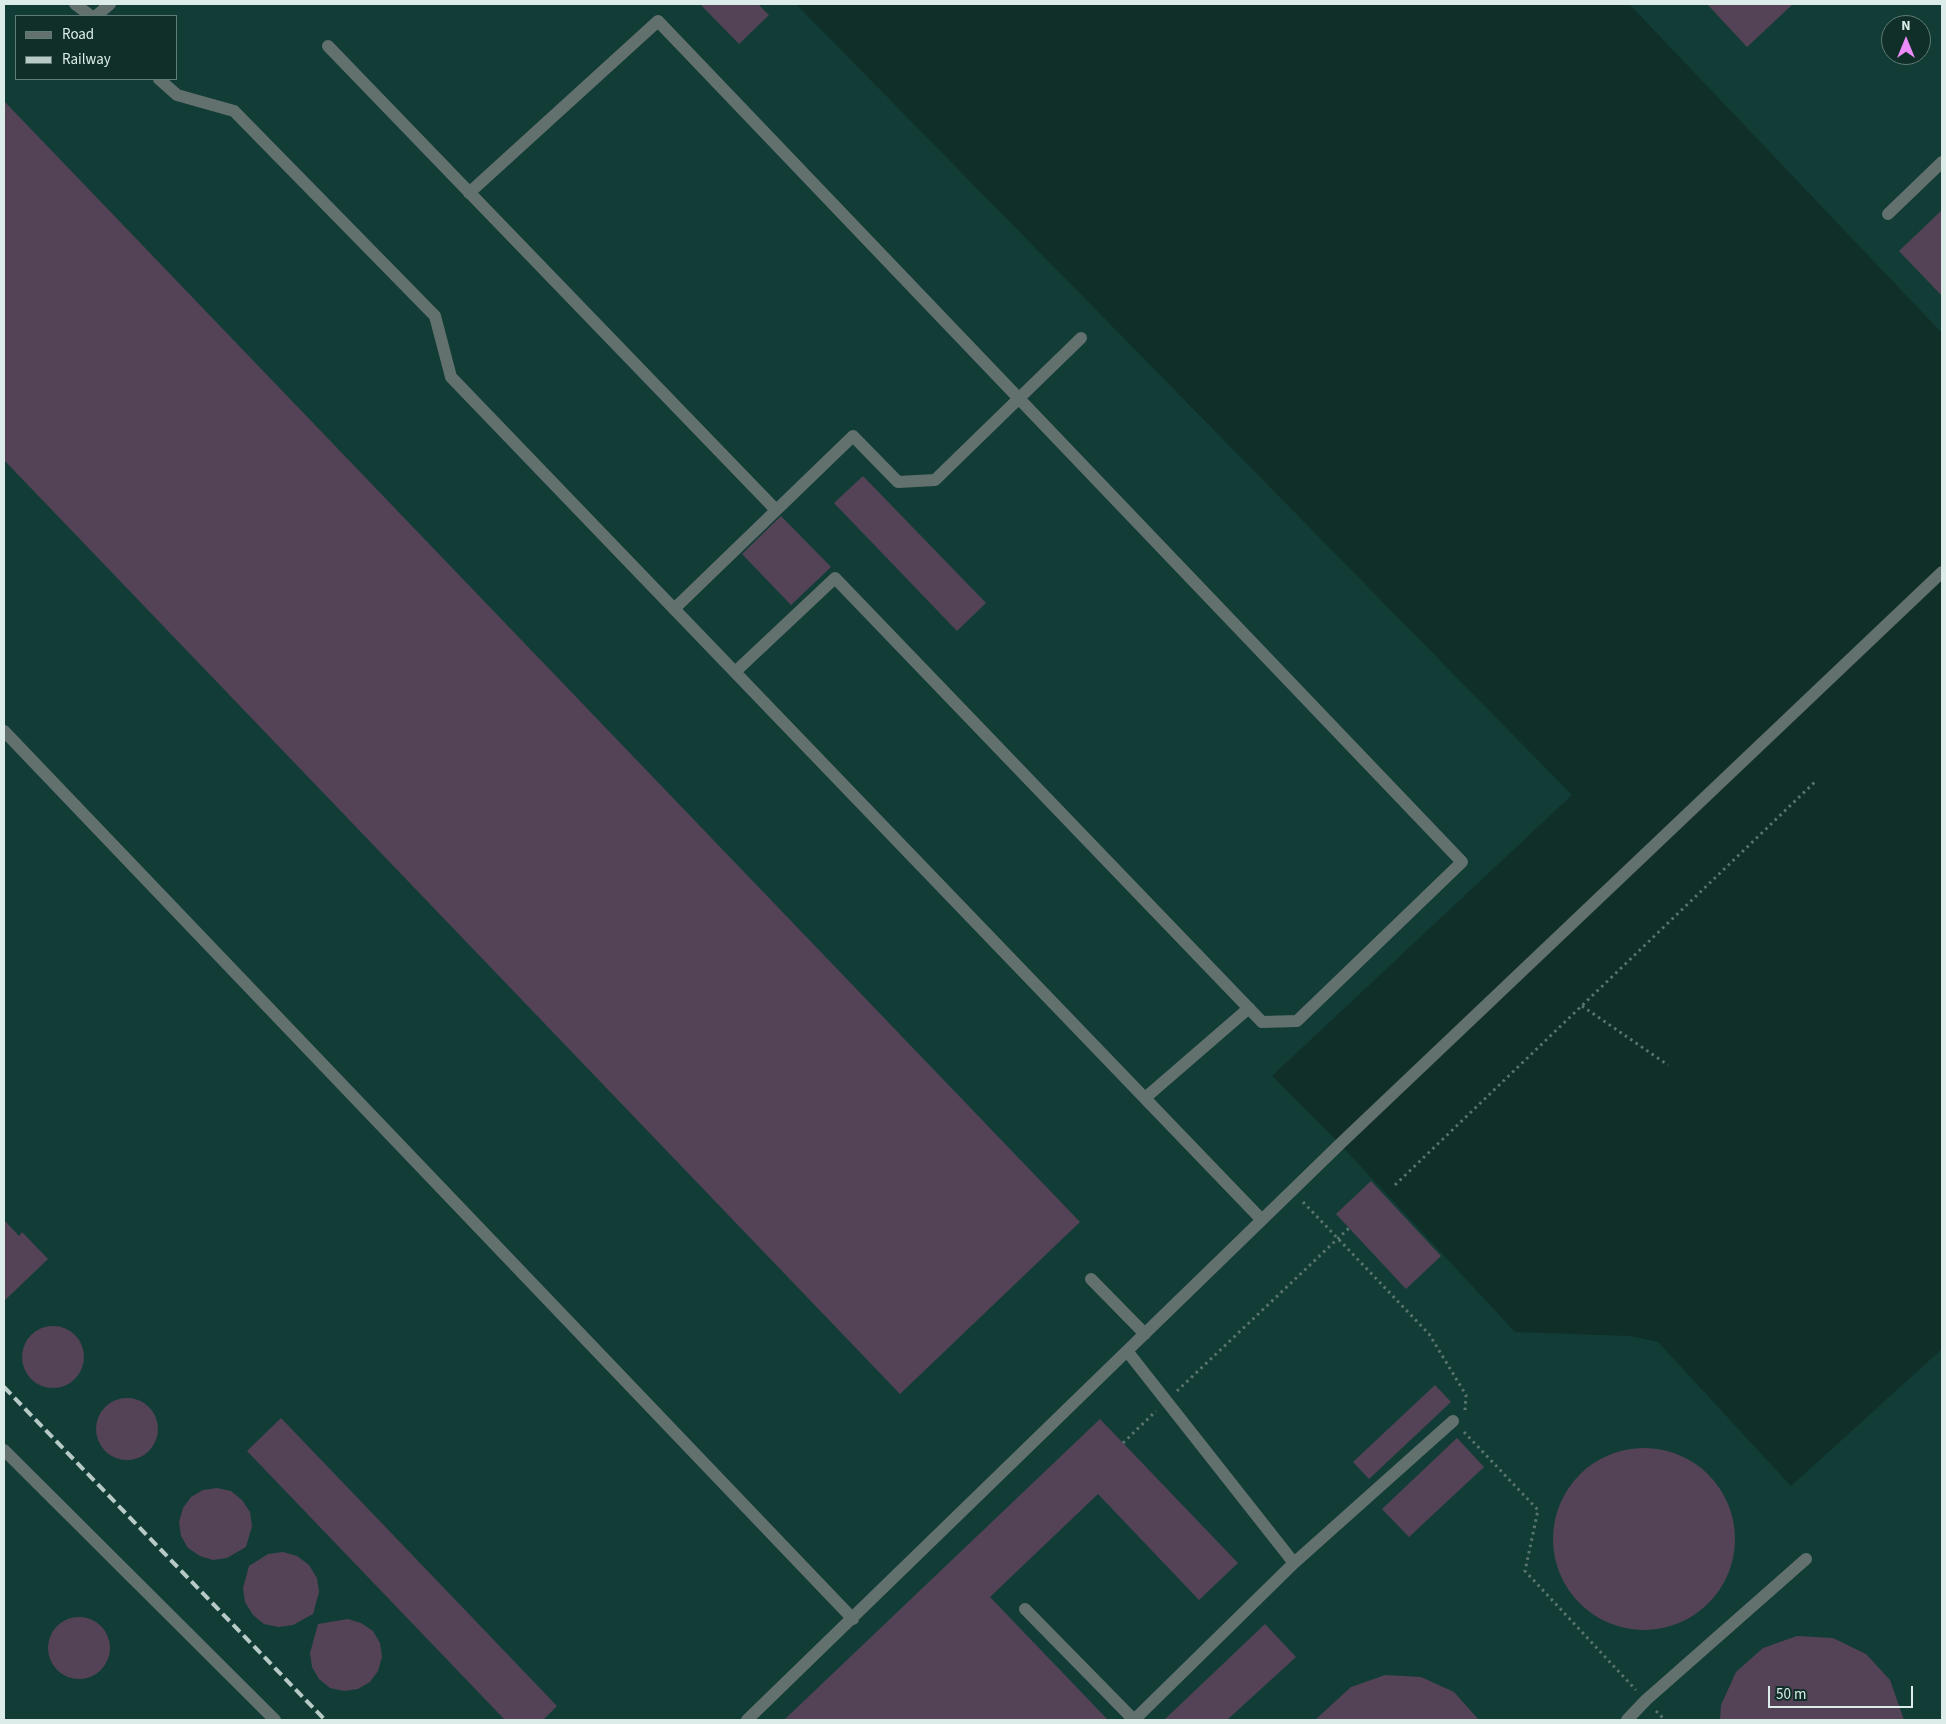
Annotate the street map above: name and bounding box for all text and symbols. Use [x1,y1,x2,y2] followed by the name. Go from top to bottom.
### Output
[15,15,178,80] legend
[1881,15,1931,65] north arrow
[1901,16,1911,36] text: N
[62,24,94,45] text: Road
[62,49,111,70] text: Railway
[1771,1676,1916,1708] scale bar
[1776,1684,1806,1705] text: 50 m

